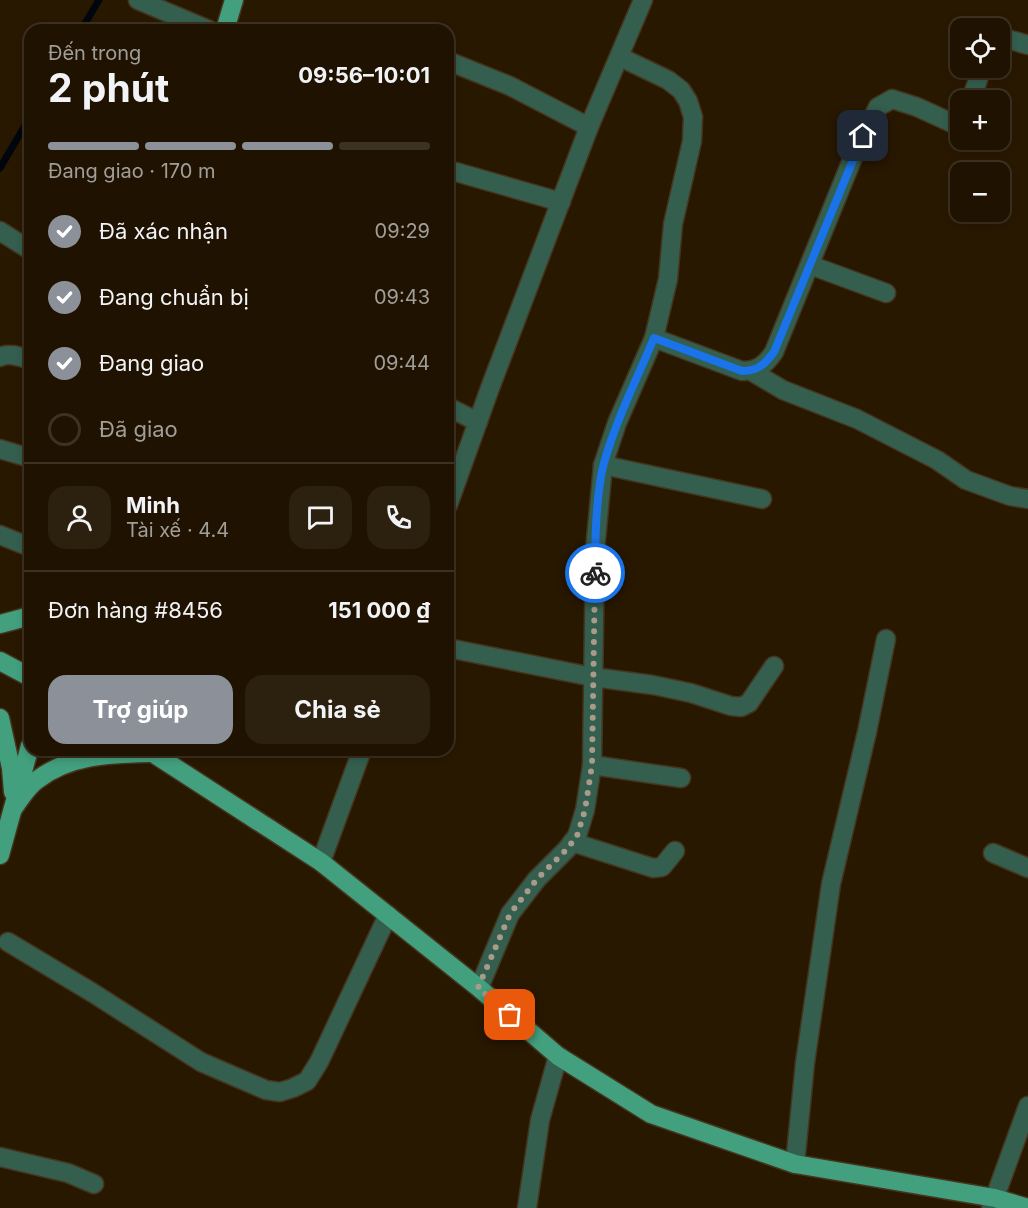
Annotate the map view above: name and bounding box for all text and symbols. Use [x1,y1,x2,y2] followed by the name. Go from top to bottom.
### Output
[950,18,1010,222] map controls
[950,18,1010,78] button: locate
[48,41,141,65] text: Đến trong
[298,62,430,88] text: 09:56–10:01
[48,64,169,111] text: 2 phút
[950,90,1010,150] button: +
[837,110,888,161] pin
[846,119,879,152] icon: home
[48,159,216,183] text: Đang giao · 170 m
[950,162,1010,222] button: −
[48,215,81,248] icon: check
[99,218,228,244] text: Đã xác nhận
[375,219,430,243] text: 09:29
[48,281,81,314] icon: check
[99,284,249,310] text: Đang chuẩn bị
[374,285,430,309] text: 09:43
[48,347,81,380] icon: check
[99,350,204,376] text: Đang giao
[373,351,430,375] text: 09:44
[99,416,178,442] text: Đã giao
[48,486,111,549] button: person
[289,486,352,549] button: chat
[367,486,430,549] button: phone
[126,492,180,518] text: Minh
[126,518,229,542] text: Tài xế · 4.4
[565,543,625,603] courier
[579,557,612,590] icon: bike
[48,597,223,623] text: Đơn hàng #8456
[328,597,430,623] text: 151 000 ₫
[48,675,233,744] button: Trợ giúp
[245,675,430,744] button: Chia sẻ
[484,989,535,1040] pin
[493,998,526,1031] icon: bag

